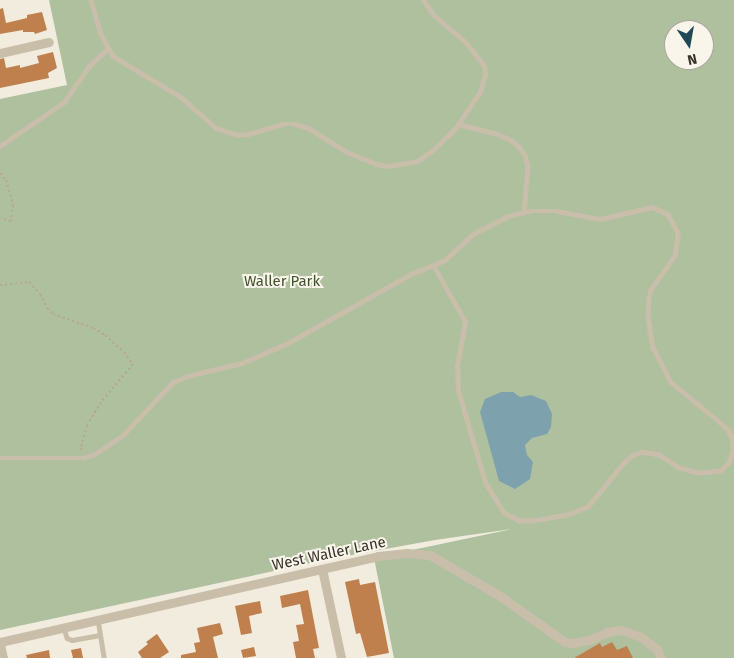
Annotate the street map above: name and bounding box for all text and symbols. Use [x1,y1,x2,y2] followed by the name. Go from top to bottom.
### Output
[664,20,714,70] north arrow
[686,50,698,68] text: N
[244,273,320,291] park label: Waller Park
[270,533,388,575] street label: West Waller Lane

